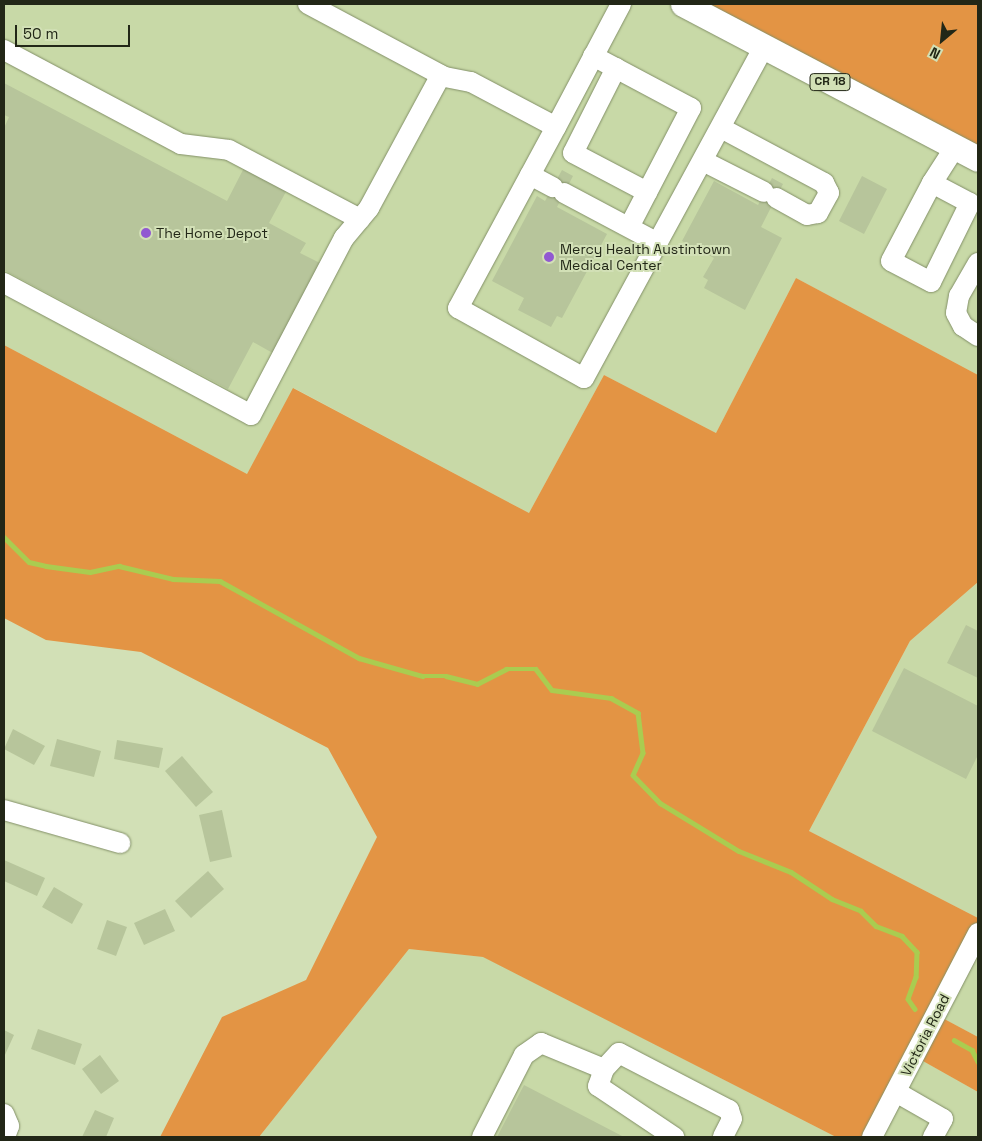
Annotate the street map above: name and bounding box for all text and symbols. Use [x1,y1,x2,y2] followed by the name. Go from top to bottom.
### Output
[18,15,132,47] scale bar
[917,15,967,65] north arrow
[23,24,58,43] text: 50 m
[927,43,943,63] text: N
[809,72,851,91] road number: CR 18
[156,225,268,241] place label: The Home Depot
[140,227,152,239] marker: The Home Depot
[560,241,731,274] place label: Mercy Health Austintown Medical Center
[542,250,556,264] marker: Mercy Health Austintown Medical Center
[897,991,953,1079] street label: Victoria Road

